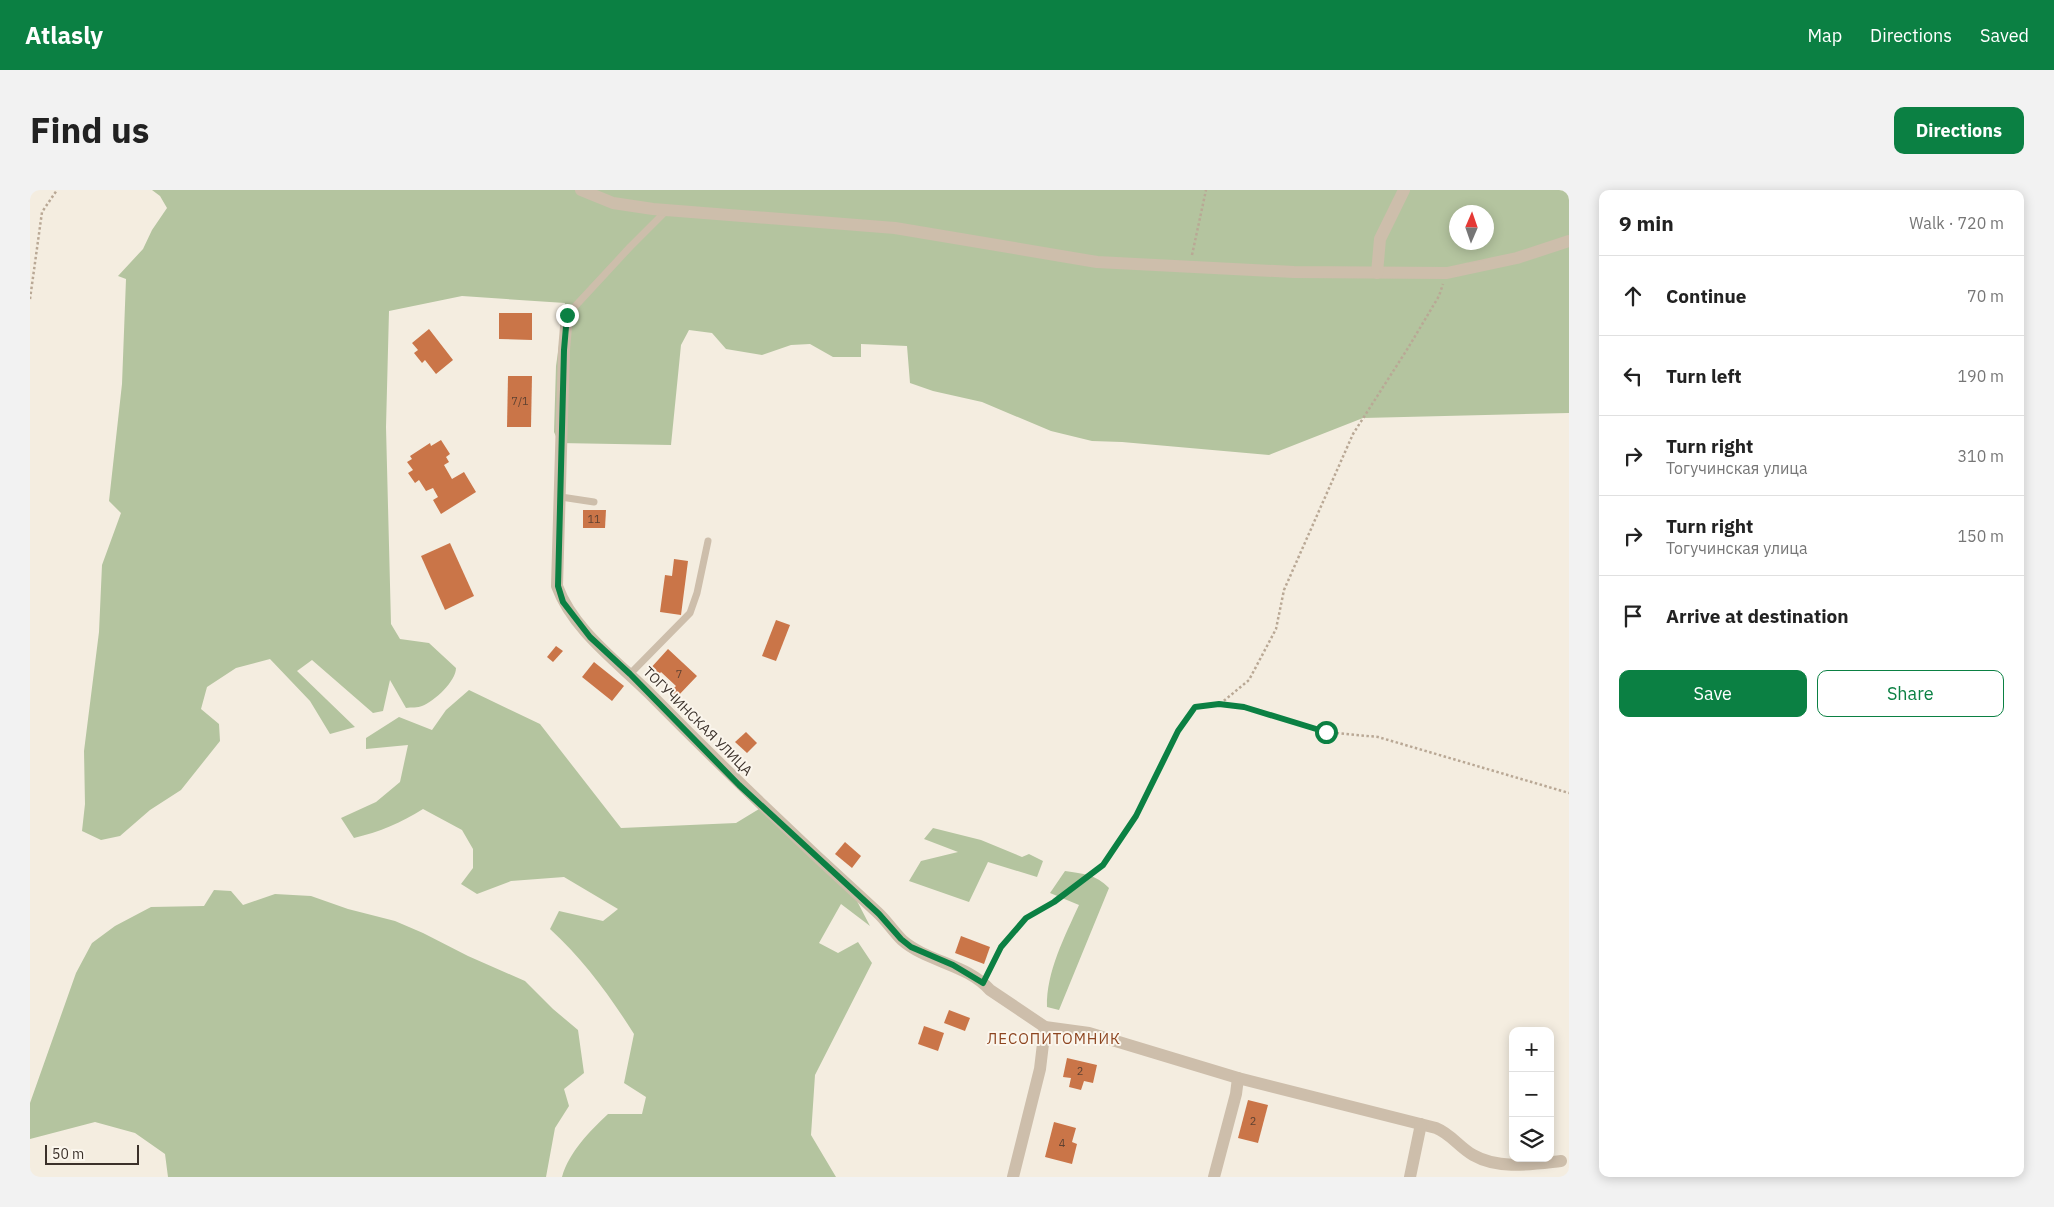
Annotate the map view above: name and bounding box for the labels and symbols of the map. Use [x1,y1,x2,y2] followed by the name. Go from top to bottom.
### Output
[1449,205,1494,250] north arrow
[556,304,579,327] route end
[511,394,529,408] house number: 7/1
[587,512,601,526] house number: 11
[640,663,756,779] street label: ТОГУЧИНСКАЯ УЛИЦА
[676,667,682,681] house number: 7
[1315,721,1338,744] route start
[987,1029,1121,1048] district label: ЛЕСОПИТОМНИК
[1077,1064,1083,1078] house number: 2
[1250,1114,1256,1128] house number: 2
[1059,1136,1066,1150] house number: 4
[45,1142,139,1165] scale bar

